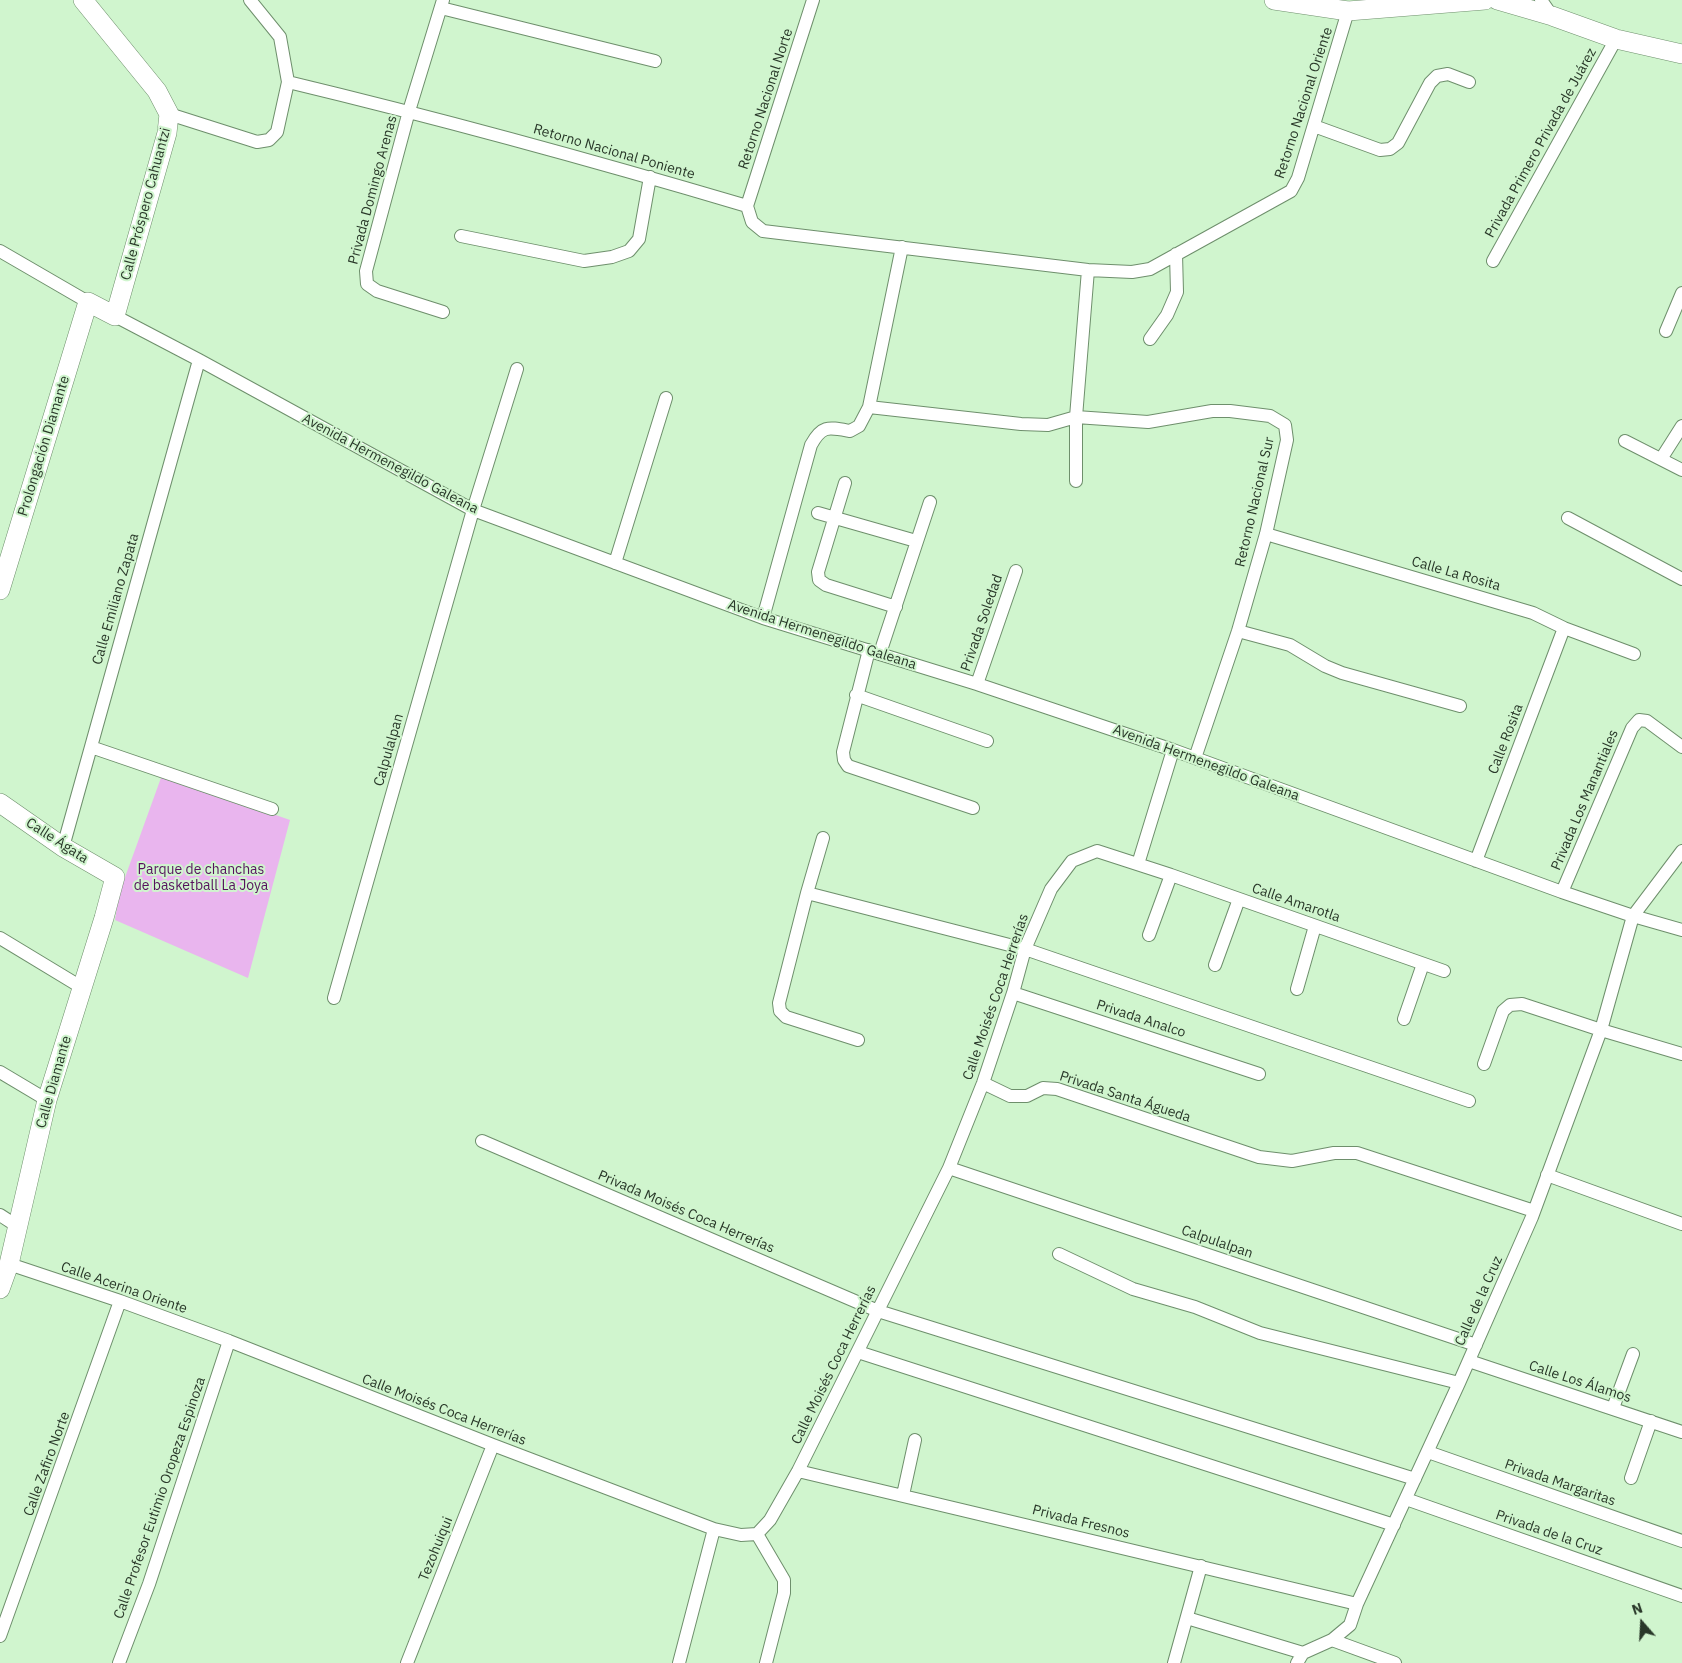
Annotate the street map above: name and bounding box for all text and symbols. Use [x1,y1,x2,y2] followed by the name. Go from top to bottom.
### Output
[1272,25,1336,181] street label: Retorno Nacional Oriente
[735,26,797,172] street label: Retorno Nacional Norte
[1482,45,1600,241] street label: Privada Primero Privada de Juárez
[345,114,401,266] street label: Privada Domingo Arenas
[531,121,697,183] street label: Retorno Nacional Poniente
[118,126,174,282] street label: Calle Próspero Cahuantzi
[15,374,73,518] street label: Prolongación Diamante
[299,410,481,518] street label: Avenida Hermenegildo Galeana
[1232,435,1278,569] street label: Retorno Nacional Sur
[89,531,143,667] street label: Calle Emiliano Zapata
[1410,553,1502,595] street label: Calle La Rosita
[958,572,1006,674] street label: Privada Soledad
[726,597,918,673] street label: Avenida Hermenegildo Galeana
[1485,701,1527,777] street label: Calle Rosita
[371,712,407,788] street label: Calpulalpan
[1110,721,1302,805] street label: Avenida Hermenegildo Galeana
[1548,727,1622,873] street label: Privada Los Manantiales
[23,815,91,867] street label: Calle Ágata
[134,862,268,894] park label: Parque de chanchas de basketball La Joya
[1250,880,1342,926] street label: Calle Amarotla
[960,912,1032,1082] street label: Calle Moisés Coca Herrerías
[1094,997,1188,1041] street label: Privada Analco
[33,1034,75,1130] street label: Calle Diamante
[1057,1068,1193,1126] street label: Privada Santa Águeda
[595,1167,777,1257] street label: Privada Moisés Coca Herrerías
[1179,1222,1255,1262] street label: Calpulalpan
[1452,1253,1506,1349] street label: Calle de la Cruz
[59,1259,189,1317] street label: Calle Acerina Oriente
[788,1283,880,1447] street label: Calle Moisés Coca Herrerías
[1527,1358,1633,1406] street label: Calle Los Álamos
[359,1371,529,1449] street label: Calle Moisés Coca Herrerías
[111,1375,209,1621] street label: Calle Profesor Eutimio Oropeza Espinoza
[20,1409,74,1519] street label: Calle Zafiro Norte
[1502,1456,1618,1510] street label: Privada Margaritas
[1031,1502,1131,1542] street label: Privada Fresnos
[1493,1507,1605,1559] street label: Privada de la Cruz
[415,1514,457,1584] street label: Tezohuiqui
[1617,1598,1667,1648] north arrow
[1629,1599,1645,1619] text: N

